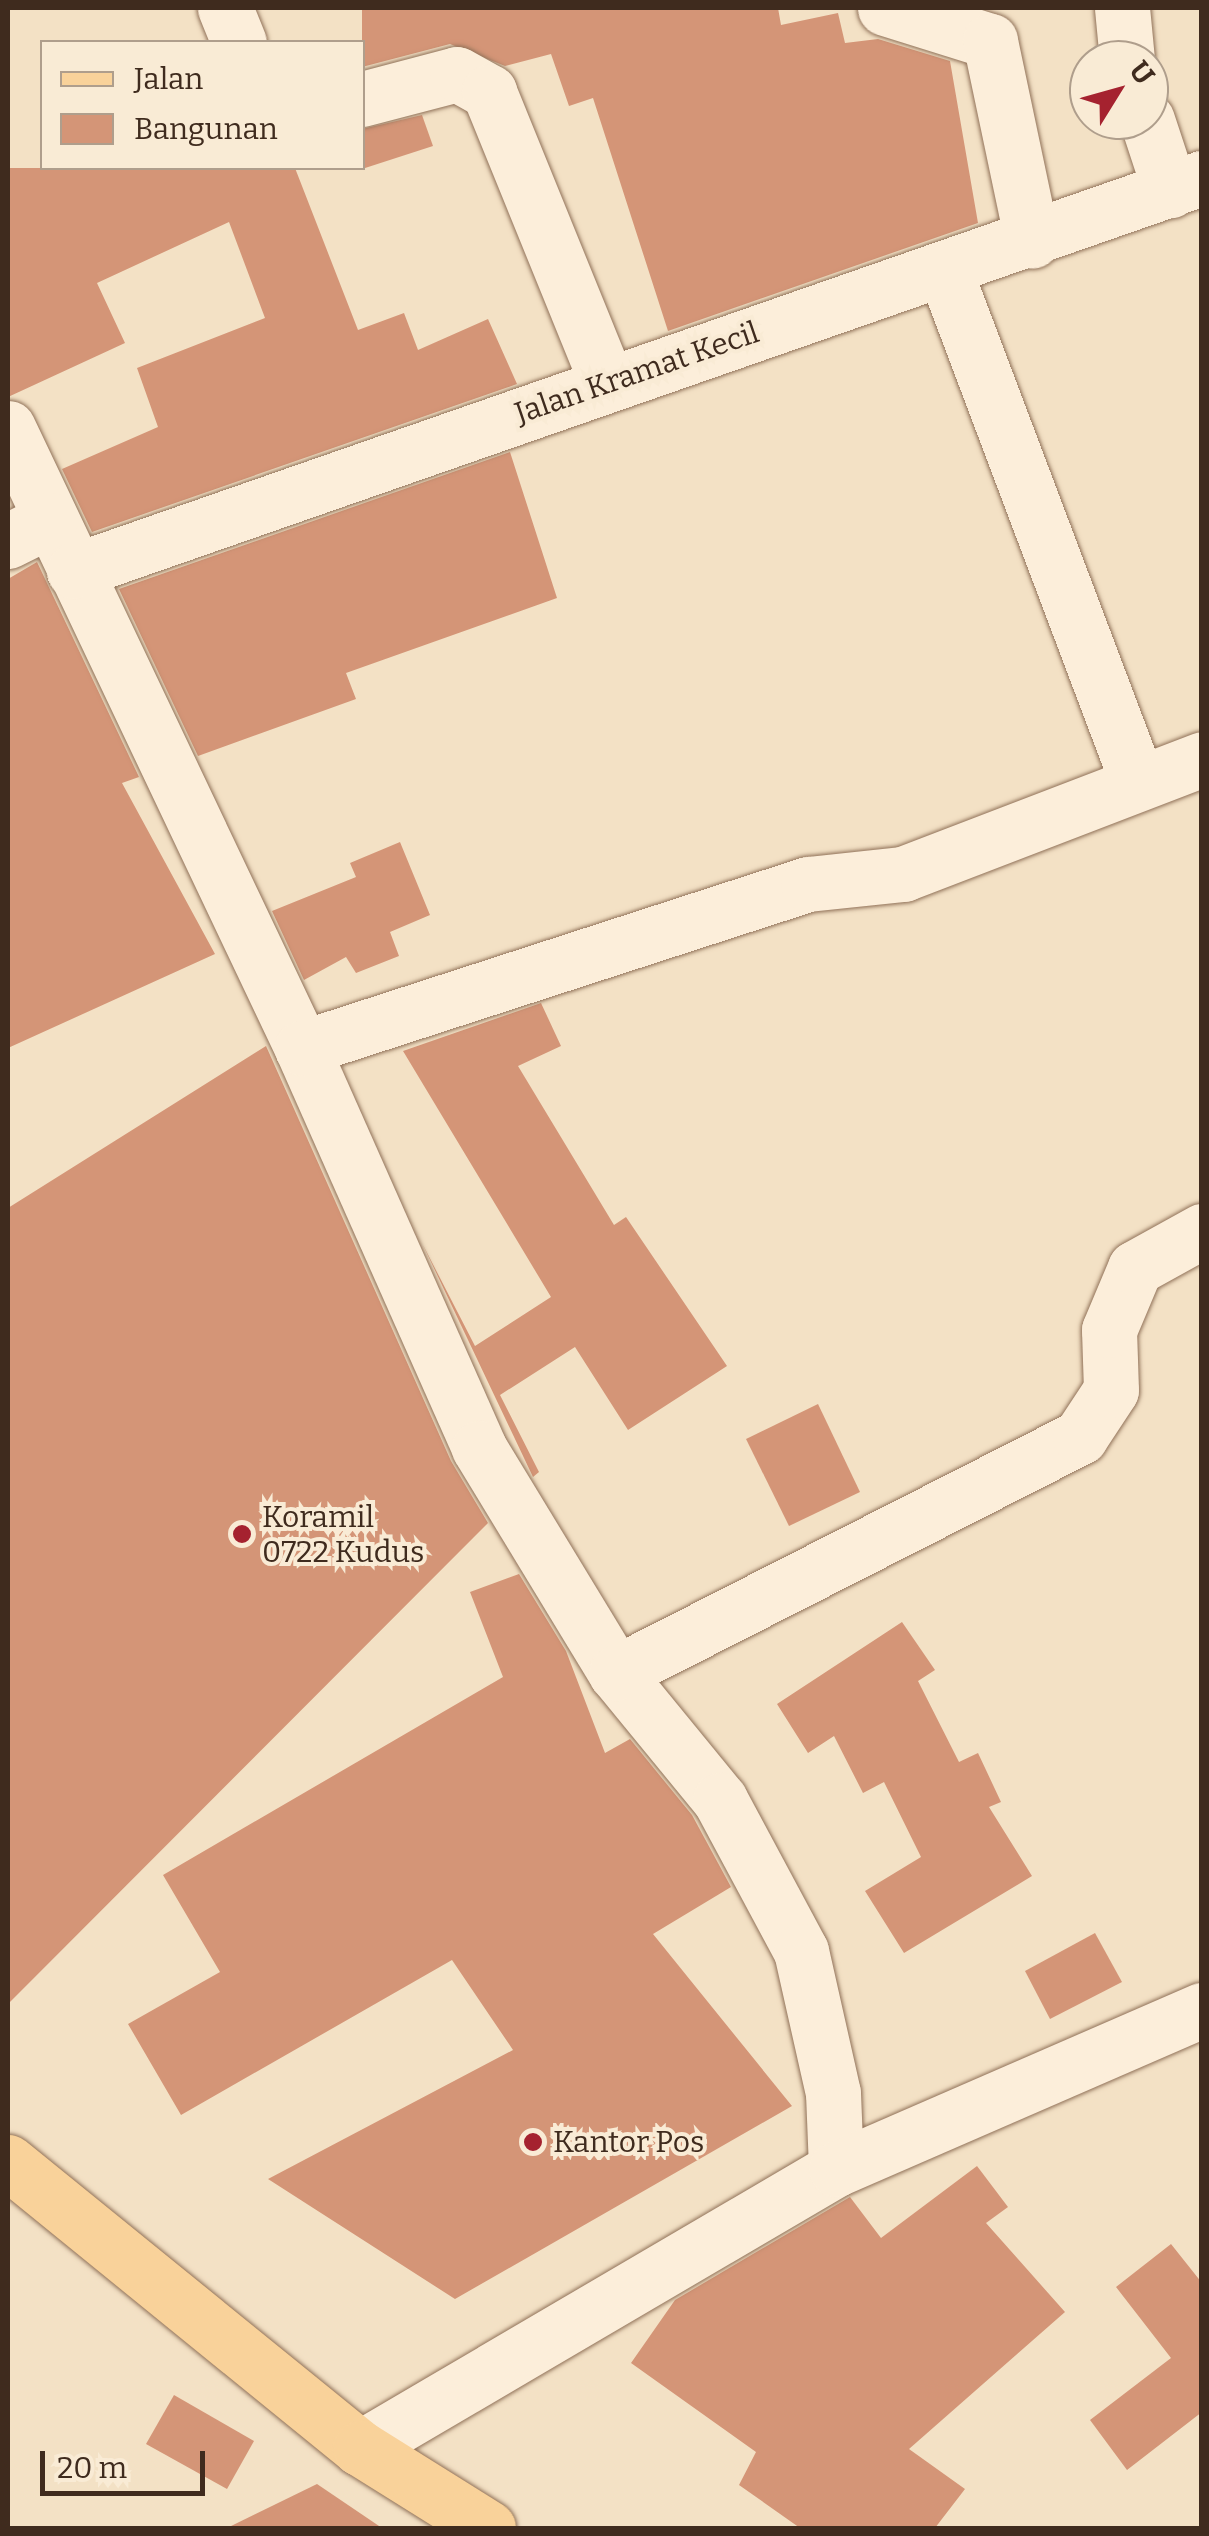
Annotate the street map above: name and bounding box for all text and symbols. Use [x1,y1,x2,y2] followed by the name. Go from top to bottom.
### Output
[40,40,365,170] legend
[1069,40,1169,140] north arrow
[1122,55,1161,91] text: U
[134,61,203,97] text: Jalan
[134,111,278,147] text: Bangunan
[510,314,764,432] street label: Jalan Kramat Kecil
[262,1499,424,1570] place label: Koramil 0722 Kudus
[231,1523,253,1545] marker: Koramil 0722 Kudus
[553,2124,704,2160] place label: Kantor Pos
[522,2131,544,2153] marker: Kantor Pos
[45,2431,210,2493] scale bar
[57,2450,127,2486] text: 20 m

